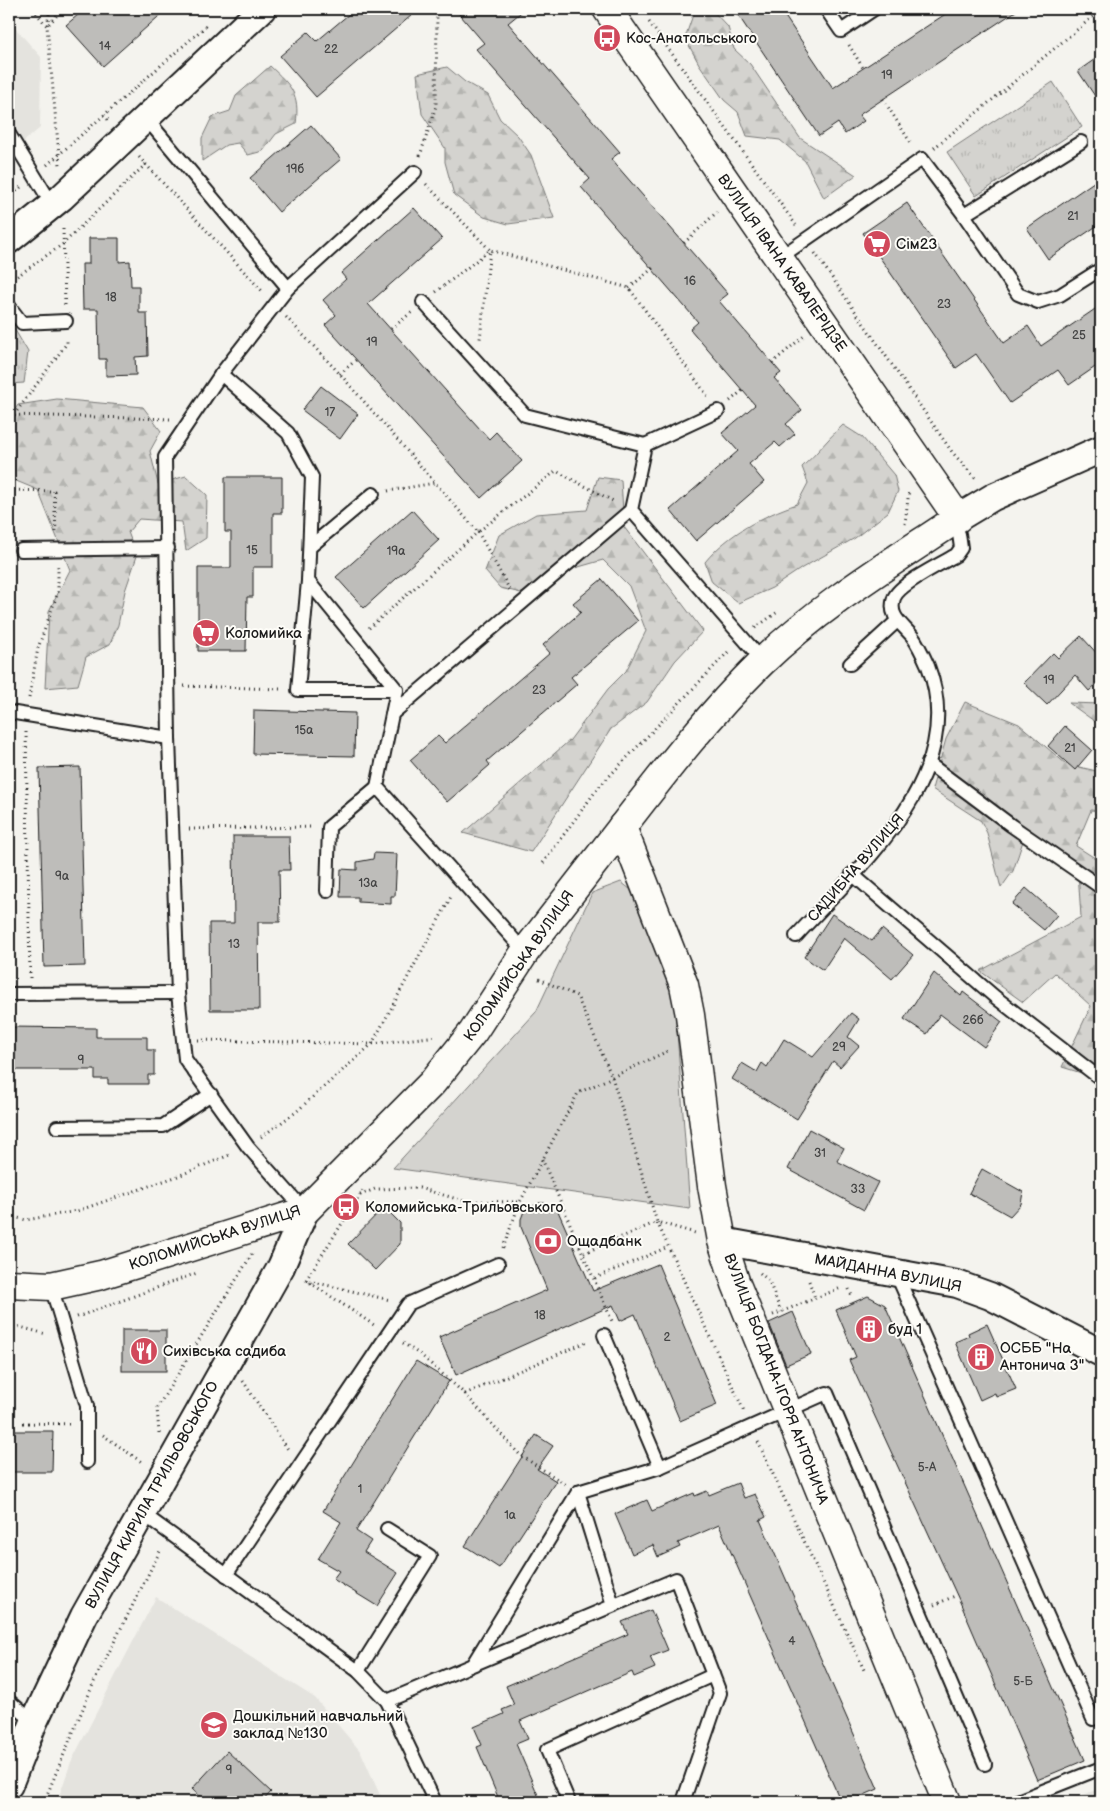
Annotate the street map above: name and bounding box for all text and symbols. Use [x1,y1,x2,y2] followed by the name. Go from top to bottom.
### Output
[592,23,622,53] bus stop icon: Кос-Анатольського
[626,29,757,48] place label: Кос-Анатольського
[99,39,112,54] house number: 14
[324,42,338,57] house number: 22
[881,68,893,83] house number: 19
[286,162,305,177] house number: 19б
[713,170,851,356] street label: ВУЛИЦЯ ІВАНА КАВАЛЕРІДЗЕ
[1067,209,1079,224] house number: 21
[862,229,892,259] supermarket icon: Сім23
[896,235,938,254] place label: Сім23
[684,274,696,289] house number: 16
[105,290,117,305] house number: 18
[937,297,951,312] house number: 23
[1072,328,1086,343] house number: 25
[366,335,378,350] house number: 19
[325,405,335,420] house number: 17
[246,543,258,558] house number: 15
[387,544,405,559] house number: 19а
[191,618,221,648] supermarket icon: Коломийка
[225,624,302,643] place label: Коломийка
[1043,673,1055,688] house number: 19
[532,683,546,698] house number: 23
[295,723,313,738] house number: 15а
[1064,741,1076,756] house number: 21
[804,810,908,926] street label: САДИБНА ВУЛИЦЯ
[55,869,69,884] house number: 9а
[358,876,378,891] house number: 13а
[460,887,578,1045] street label: КОЛОМИЙСЬКА ВУЛИЦЯ
[228,937,240,952] house number: 13
[963,1013,984,1028] house number: 26б
[832,1040,846,1055] house number: 29
[78,1053,85,1068] house number: 9
[814,1146,826,1161] house number: 31
[851,1182,865,1197] house number: 33
[331,1192,361,1222] bus stop icon: Коломийська-Трильовського
[365,1198,563,1217] place label: Коломийська-Трильовського
[127,1201,303,1275] street label: КОЛОМИЙСЬКА ВУЛИЦЯ
[533,1226,563,1256] bank icon: Ощадбанк
[567,1232,642,1251] place label: Ощадбанк
[813,1249,963,1297] street label: МАЙДАННА ВУЛИЦЯ
[719,1251,833,1508] street label: ВУЛИЦЯ БОГДАНА-ІГОРЯ АНТОНИЧА
[534,1308,546,1323] house number: 18
[854,1314,884,1344] building icon: буд 1
[888,1320,922,1339] place label: буд 1
[663,1330,671,1345] house number: 2
[129,1336,159,1366] restaurant icon: Сихівська садиба
[999,1339,1084,1375] place label: ОСББ "На Антонича 3"
[163,1342,286,1361] place label: Сихівська садиба
[966,1342,996,1372] building icon: ОСББ "На Антонича 3"
[81,1378,223,1612] street label: ВУЛИЦЯ КИРИЛА ТРИЛЬОВСЬКОГО
[918,1460,937,1475] house number: 5-А
[358,1482,362,1497] house number: 1
[504,1508,516,1523] house number: 1а
[788,1634,796,1649] house number: 4
[1013,1674,1033,1689] house number: 5-Б
[233,1707,403,1743] place label: Дошкільний навчальний заклад №130
[199,1710,229,1740] school or university icon: Дошкільний навчальний заклад №130
[226,1763,233,1778] house number: 9

